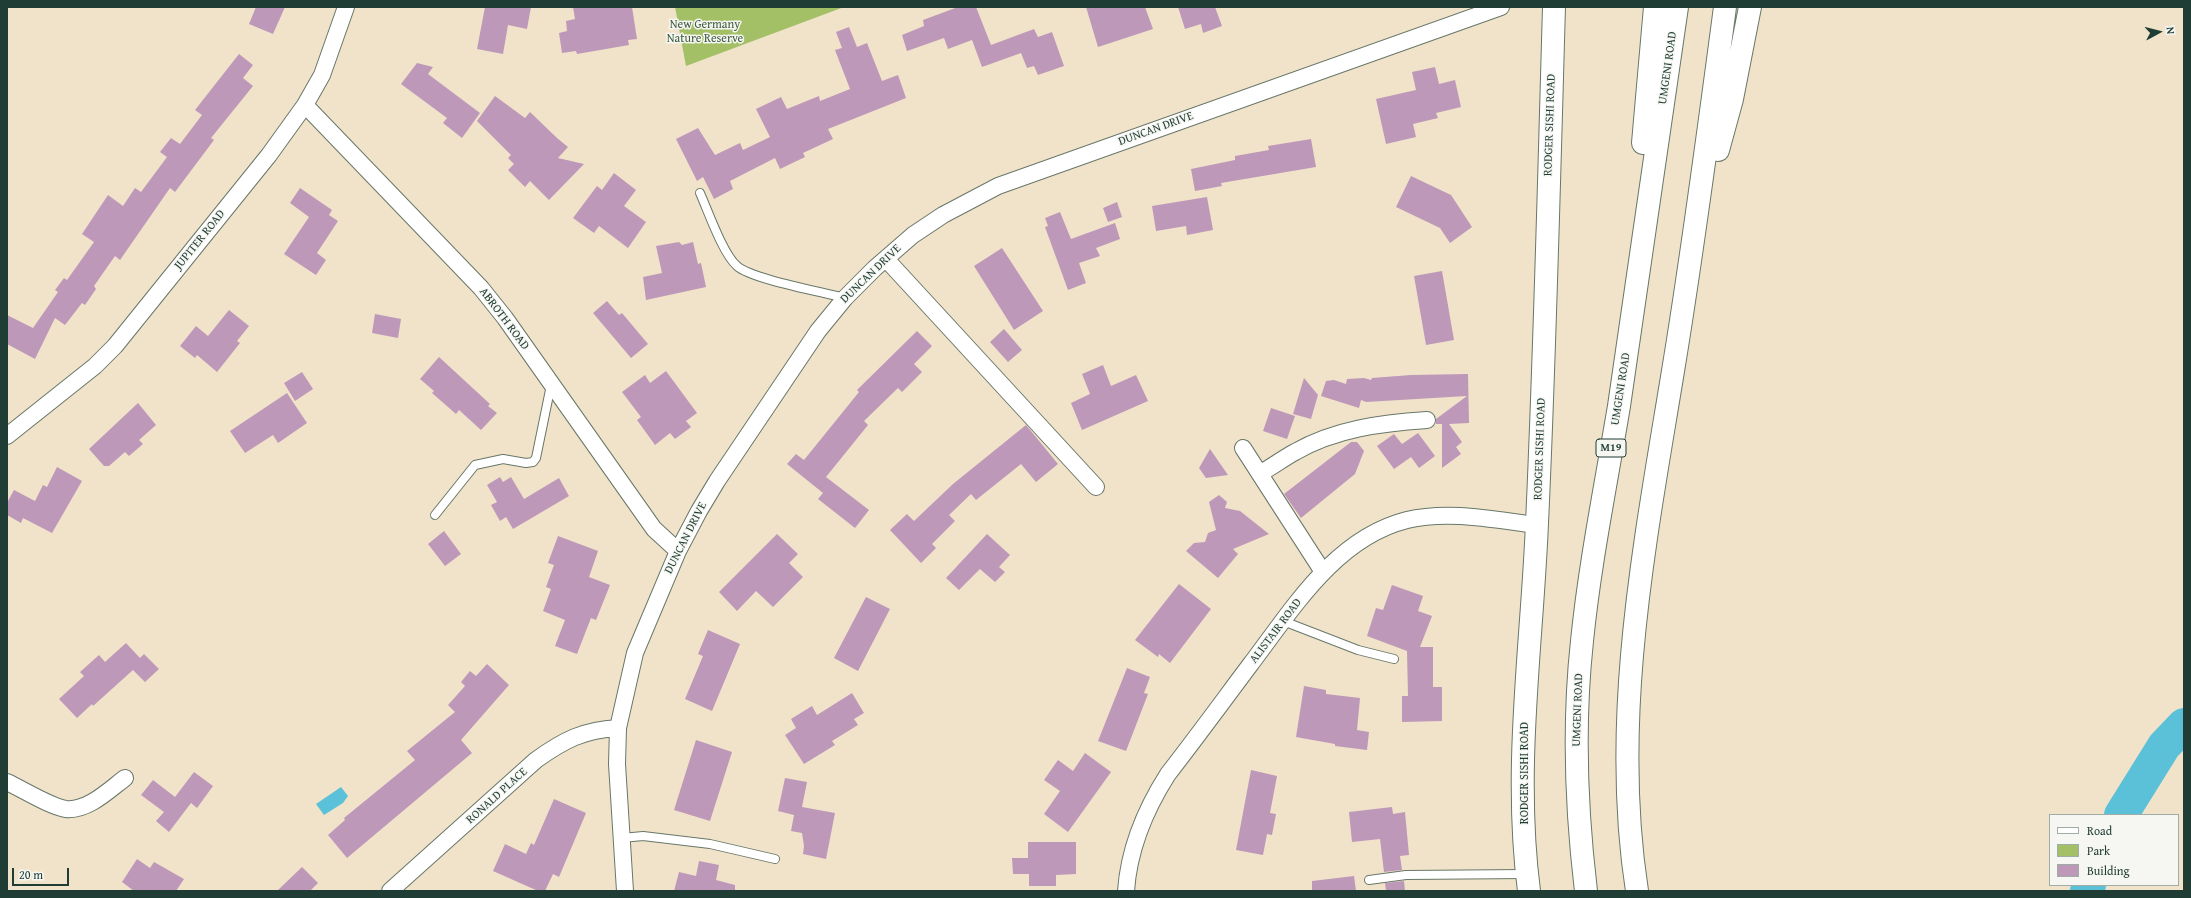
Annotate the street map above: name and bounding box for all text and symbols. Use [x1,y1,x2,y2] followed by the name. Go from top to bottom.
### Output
[2139,12,2179,52] north arrow
[667,18,743,46] park label: New Germany Nature Reserve
[2163,26,2179,35] text: N
[1656,31,1680,105] street label: UMGENI ROAD
[1541,74,1559,176] street label: RODGER SISHI ROAD
[1117,109,1195,149] street label: DUNCAN DRIVE
[172,207,228,273] street label: JUPITER ROAD
[838,241,904,307] street label: DUNCAN DRIVE
[476,285,532,353] street label: ABROTH ROAD
[1608,352,1634,426] street label: UMGENI ROAD
[1531,398,1549,500] street label: RODGER SISHI ROAD
[1596,439,1626,457] road number: M19
[662,500,710,576] street label: DUNCAN DRIVE
[1247,596,1305,666] street label: ALISTAIR ROAD
[1570,673,1586,747] street label: UMGENI ROAD
[1518,722,1532,824] street label: RODGER SISHI ROAD
[464,765,530,827] street label: RONALD PLACE
[2049,814,2179,886] legend
[2087,822,2112,839] text: Road
[2087,842,2110,859] text: Park
[14,860,71,886] scale bar
[2087,862,2130,879] text: Building
[19,866,43,883] text: 20 m

